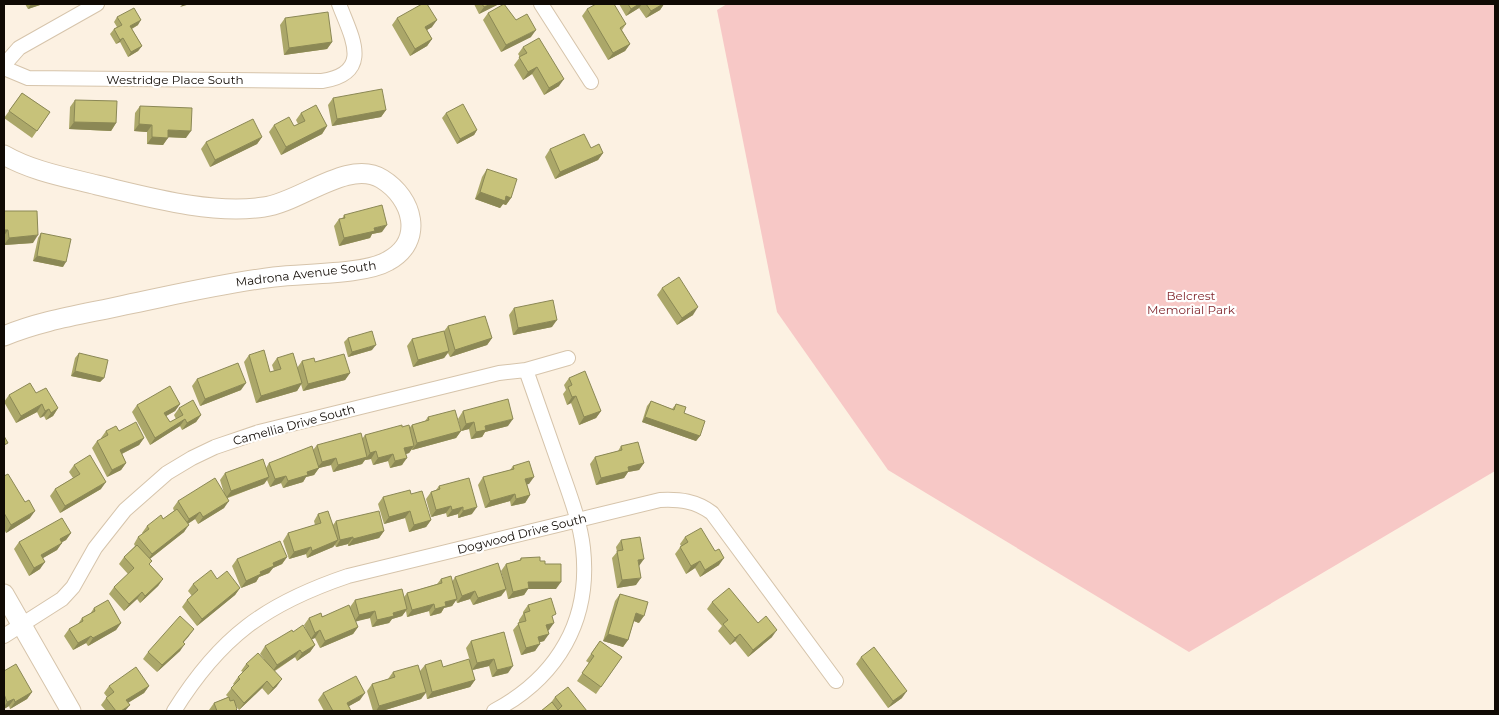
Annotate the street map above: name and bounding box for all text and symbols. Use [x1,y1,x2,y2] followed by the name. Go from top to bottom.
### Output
[106,72,244,87] street label: Westridge Place South
[235,257,377,290] street label: Madrona Avenue South
[1147,288,1236,317] park label: Belcrest Memorial Park
[231,401,357,448] street label: Camellia Drive South
[456,510,588,557] street label: Dogwood Drive South

